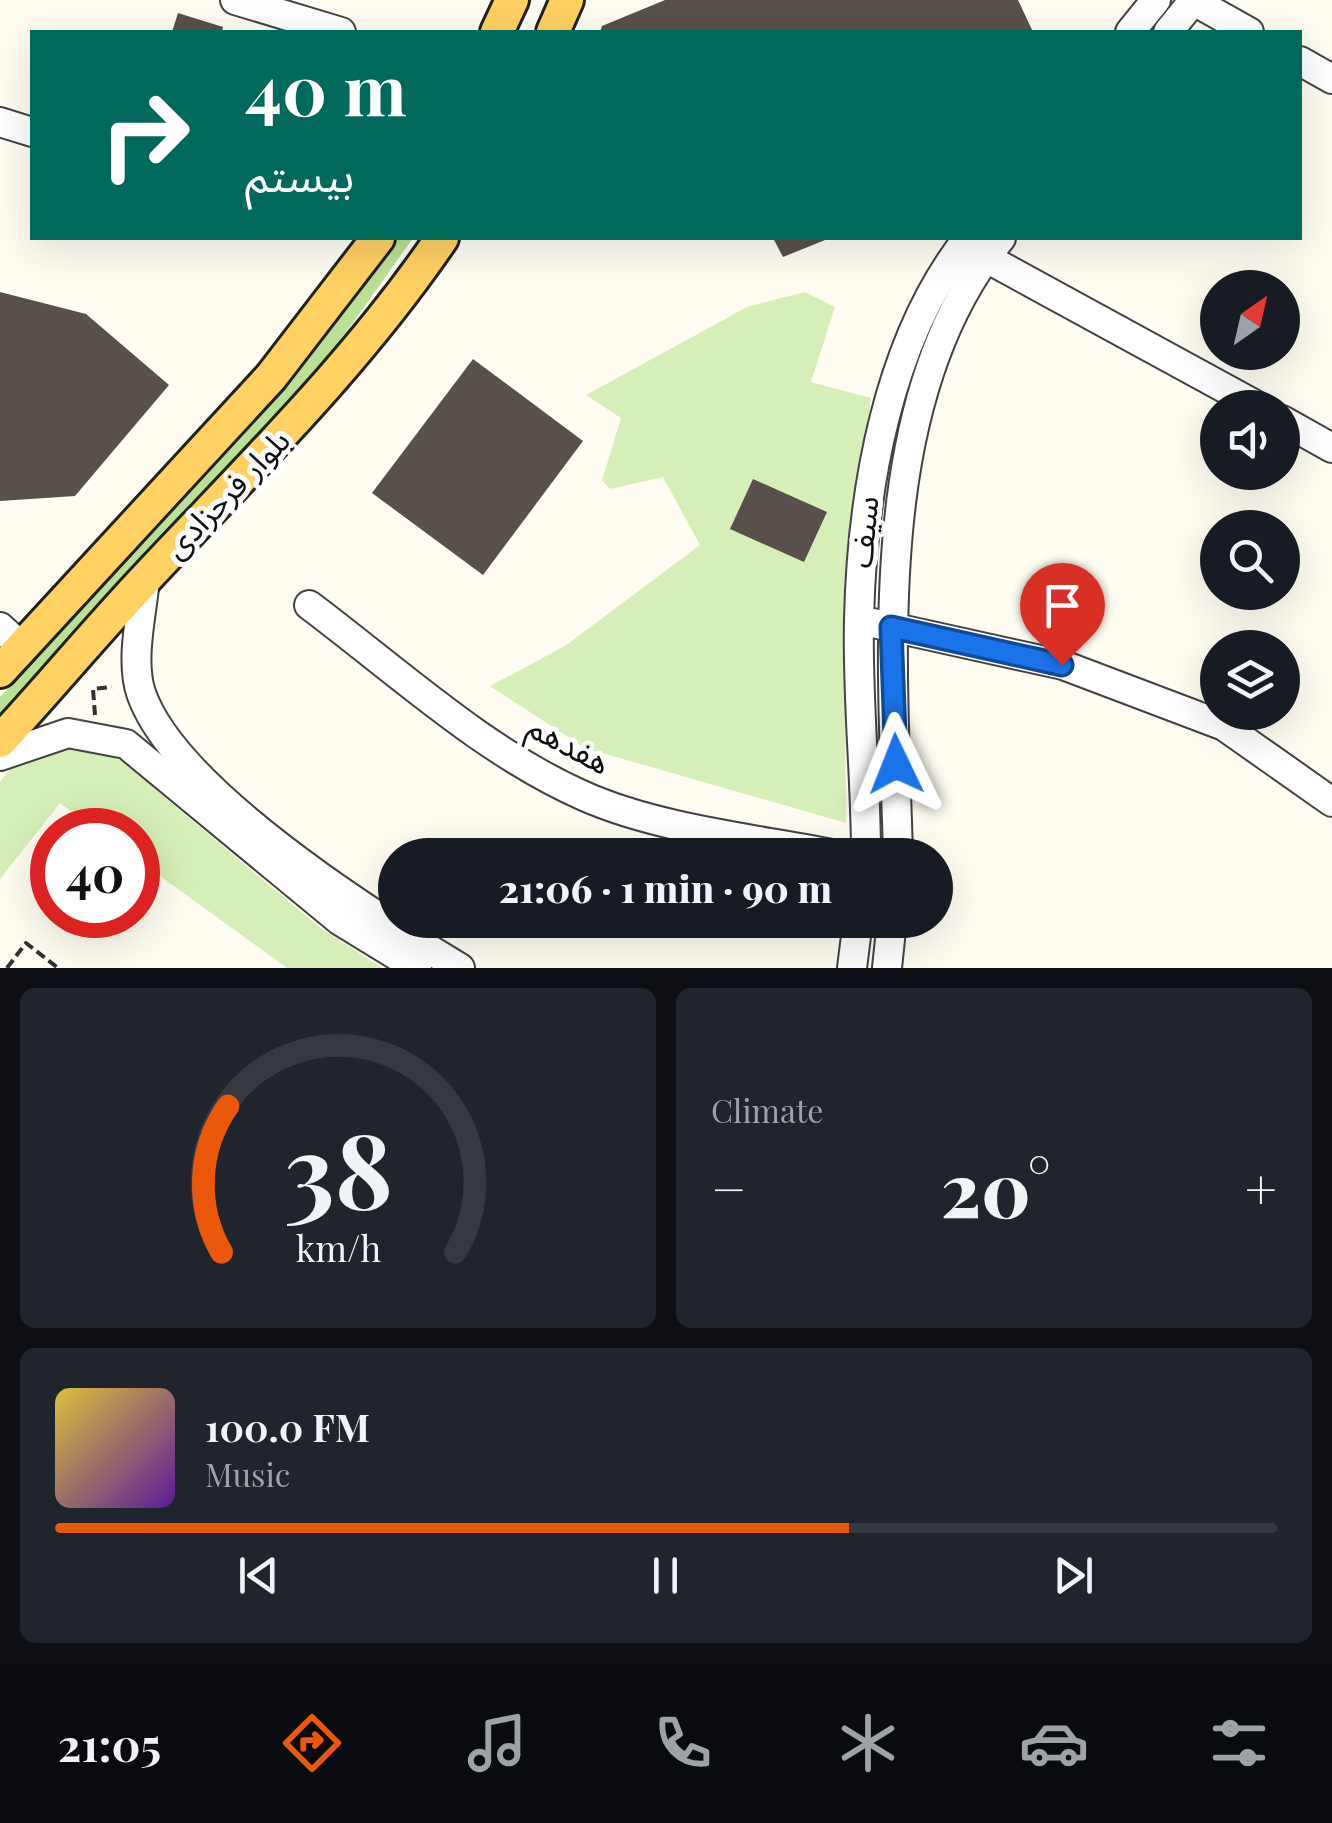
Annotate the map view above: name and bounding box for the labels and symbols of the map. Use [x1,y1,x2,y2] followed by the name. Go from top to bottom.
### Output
[1200,270,1300,370] north arrow
[153,418,298,566] street label: بلوار فرحزادی
[836,494,887,570] street label: سیف
[1020,563,1105,666] pin
[519,703,619,787] street label: هفدهم
[844,712,948,816] position arrow
[30,808,160,938] speed limit sign: 40

